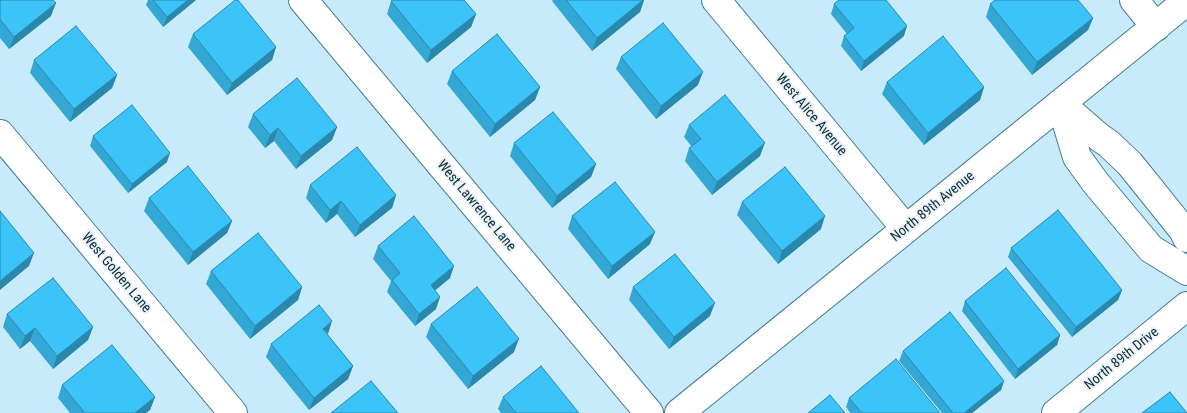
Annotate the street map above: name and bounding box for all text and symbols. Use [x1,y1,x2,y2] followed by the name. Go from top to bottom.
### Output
[772,71,850,159] street label: West Alice Avenue
[433,157,519,255] street label: West Lawrence Lane
[888,168,978,246] street label: North 89th Avenue
[78,229,154,317] street label: West Golden Lane
[1082,324,1162,394] street label: North 89th Drive

